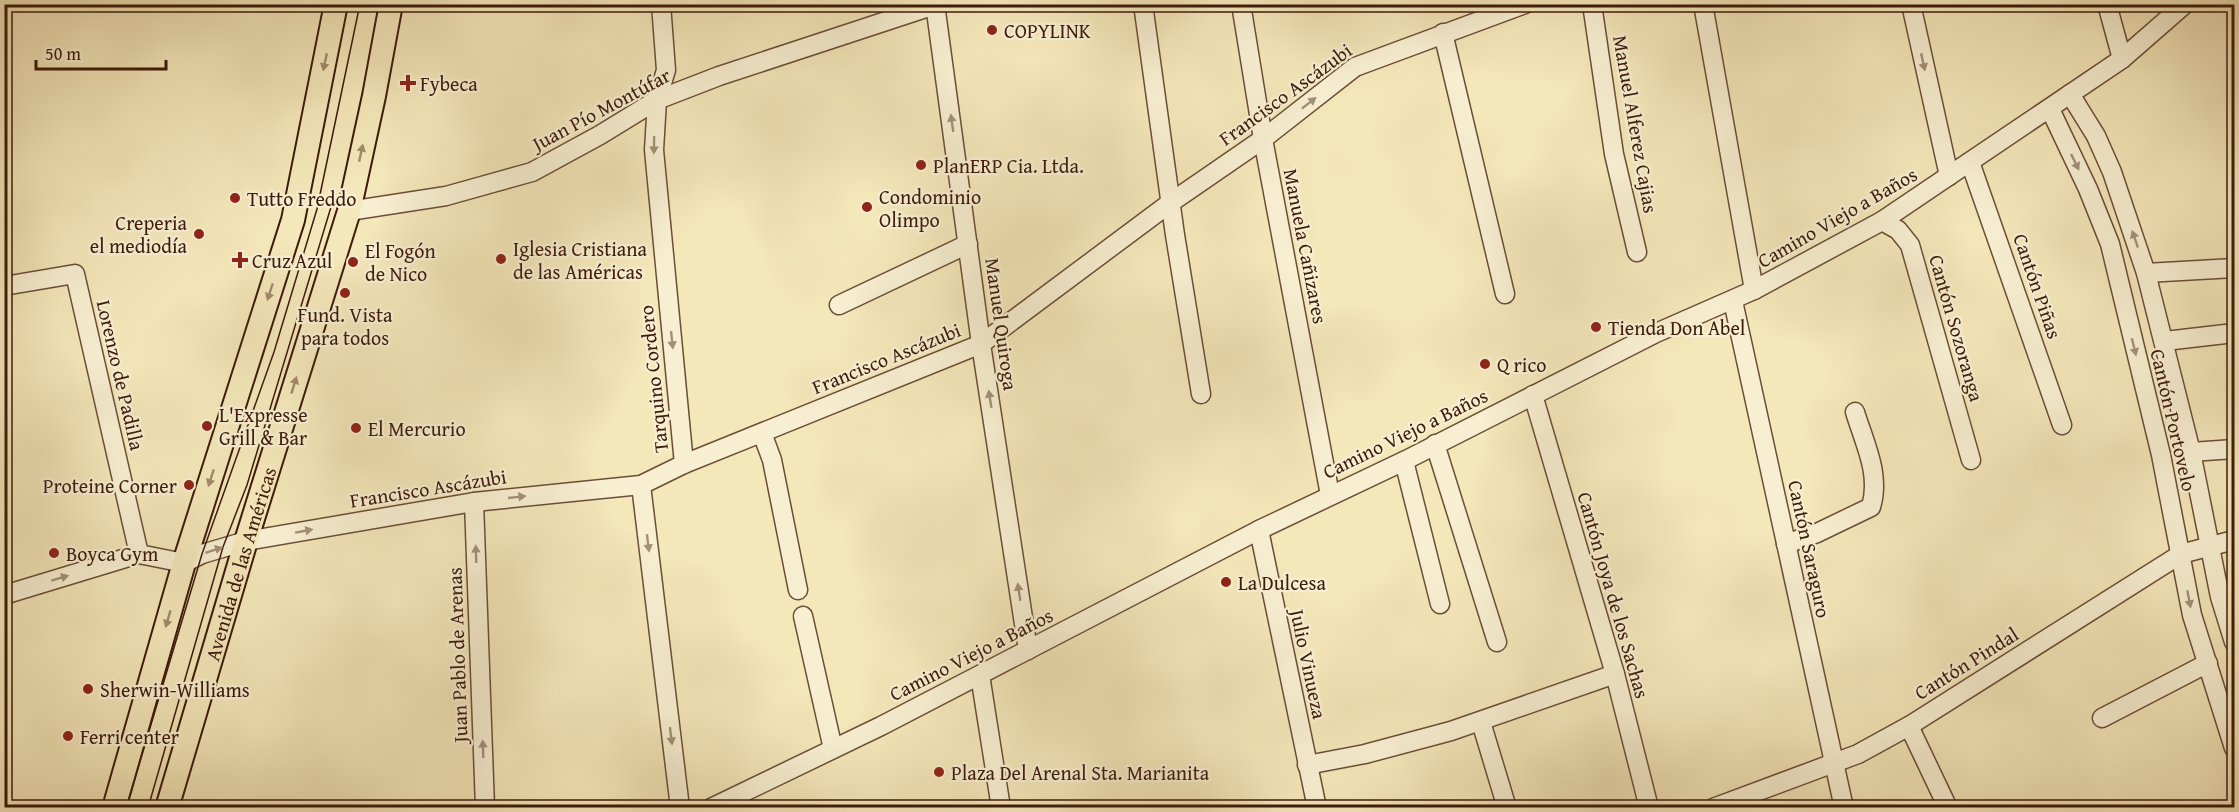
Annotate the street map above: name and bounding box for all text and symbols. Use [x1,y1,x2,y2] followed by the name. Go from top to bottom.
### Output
[1004,16,1091,45] place label: COPYLINK
[985,23,999,37] marker: COPYLINK
[36,33,166,71] scale bar
[1606,33,1666,215] street label: Manuel Alferez Cajias
[1212,36,1358,152] street label: Francisco Ascázubi
[45,40,81,67] text: 50 m
[1919,52,1929,71] one-way arrow
[320,53,329,72] one-way arrow
[524,60,675,159] street label: Juan Pío Montúfar
[420,69,478,98] place label: Fybeca
[401,76,415,90] marker: Fybeca
[1301,96,1317,109] one-way arrow
[947,113,956,132] one-way arrow
[650,136,659,155] one-way arrow
[357,144,366,163] one-way arrow
[933,151,1084,180] place label: PlanERP Cia. Ltda.
[2070,153,2079,170] one-way arrow
[914,158,928,172] marker: PlanERP Cia. Ltda.
[1752,159,1922,275] street label: Camino Viejo a Baños
[1277,166,1335,326] street label: Manuela Cañizares
[879,182,981,234] place label: Condominio Olimpo
[247,184,356,213] place label: Tutto Freddo
[228,191,242,205] marker: Tutto Freddo
[860,200,874,214] marker: Condominio Olimpo
[90,208,188,260] place label: Creperia el mediodía
[192,227,206,241] marker: Creperia el mediodía
[2006,230,2070,343] street label: Cantón Piñas
[2130,230,2139,248] one-way arrow
[513,234,648,286] place label: Iglesia Cristiana de las Américas
[365,236,436,288] place label: El Fogón de Nico
[252,246,333,275] place label: Cruz Azul
[1922,251,1992,405] street label: Cantón Sozoranga
[494,252,508,266] marker: Iglesia Cristiana de las Américas
[233,253,247,267] marker: Cruz Azul
[346,255,360,269] marker: El Fogón de Nico
[978,256,1026,393] street label: Manuel Quiroga
[264,283,274,301] one-way arrow
[338,286,352,300] marker: Fund. Vista para todos
[90,297,153,454] street label: Lorenzo de Padilla
[298,300,393,352] place label: Fund. Vista para todos
[631,304,675,454] street label: Tarquino Cordero
[1608,313,1746,342] place label: Tienda Don Abel
[807,315,965,401] street label: Francisco Ascázubi
[1589,320,1603,334] marker: Tienda Don Abel
[667,330,677,349] one-way arrow
[2130,338,2140,356] one-way arrow
[2144,346,2204,494] street label: Cantón Portovelo
[1497,350,1546,379] place label: Q rico
[1478,357,1492,371] marker: Q rico
[290,376,300,394] one-way arrow
[1318,380,1492,486] street label: Camino Viejo a Baños
[985,390,994,409] one-way arrow
[219,400,308,452] place label: L'Expresse Grill & Bar
[368,414,466,443] place label: El Mercurio
[200,419,214,433] marker: L'Expresse Grill & Bar
[349,421,363,435] marker: El Mercurio
[348,461,509,515] street label: Francisco Ascázubi
[197,463,283,664] street label: Avenida de las Américas
[206,469,215,487] one-way arrow
[43,471,177,500] place label: Proteine Corner
[1781,477,1839,621] street label: Cantón Saraguro
[182,478,196,492] marker: Proteine Corner
[1571,488,1657,702] street label: Cantón Joya de los Sachas
[507,492,526,502] one-way arrow
[294,526,313,535] one-way arrow
[644,533,653,552] one-way arrow
[66,539,159,568] place label: Boyca Gym
[205,545,223,554] one-way arrow
[471,545,481,564] one-way arrow
[47,546,61,560] marker: Boyca Gym
[439,567,475,746] street label: Juan Pablo de Arenas
[1238,568,1326,597] place label: La Dulcesa
[51,573,69,582] one-way arrow
[1219,575,1233,589] marker: La Dulcesa
[1015,583,1024,602] one-way arrow
[2185,589,2194,608] one-way arrow
[884,600,1058,708] street label: Camino Viejo a Baños
[1283,604,1335,722] street label: Julio Vinueza
[163,610,172,628] one-way arrow
[1908,619,2024,707] street label: Cantón Pindal
[100,675,250,704] place label: Sherwin-Williams
[81,682,95,696] marker: Sherwin-Williams
[80,722,179,751] place label: Ferri center
[667,727,676,746] one-way arrow
[61,729,75,743] marker: Ferri center
[478,740,488,759] one-way arrow
[951,758,1210,787] place label: Plaza Del Arenal Sta. Marianita
[932,765,946,779] marker: Plaza Del Arenal Sta. Marianita

